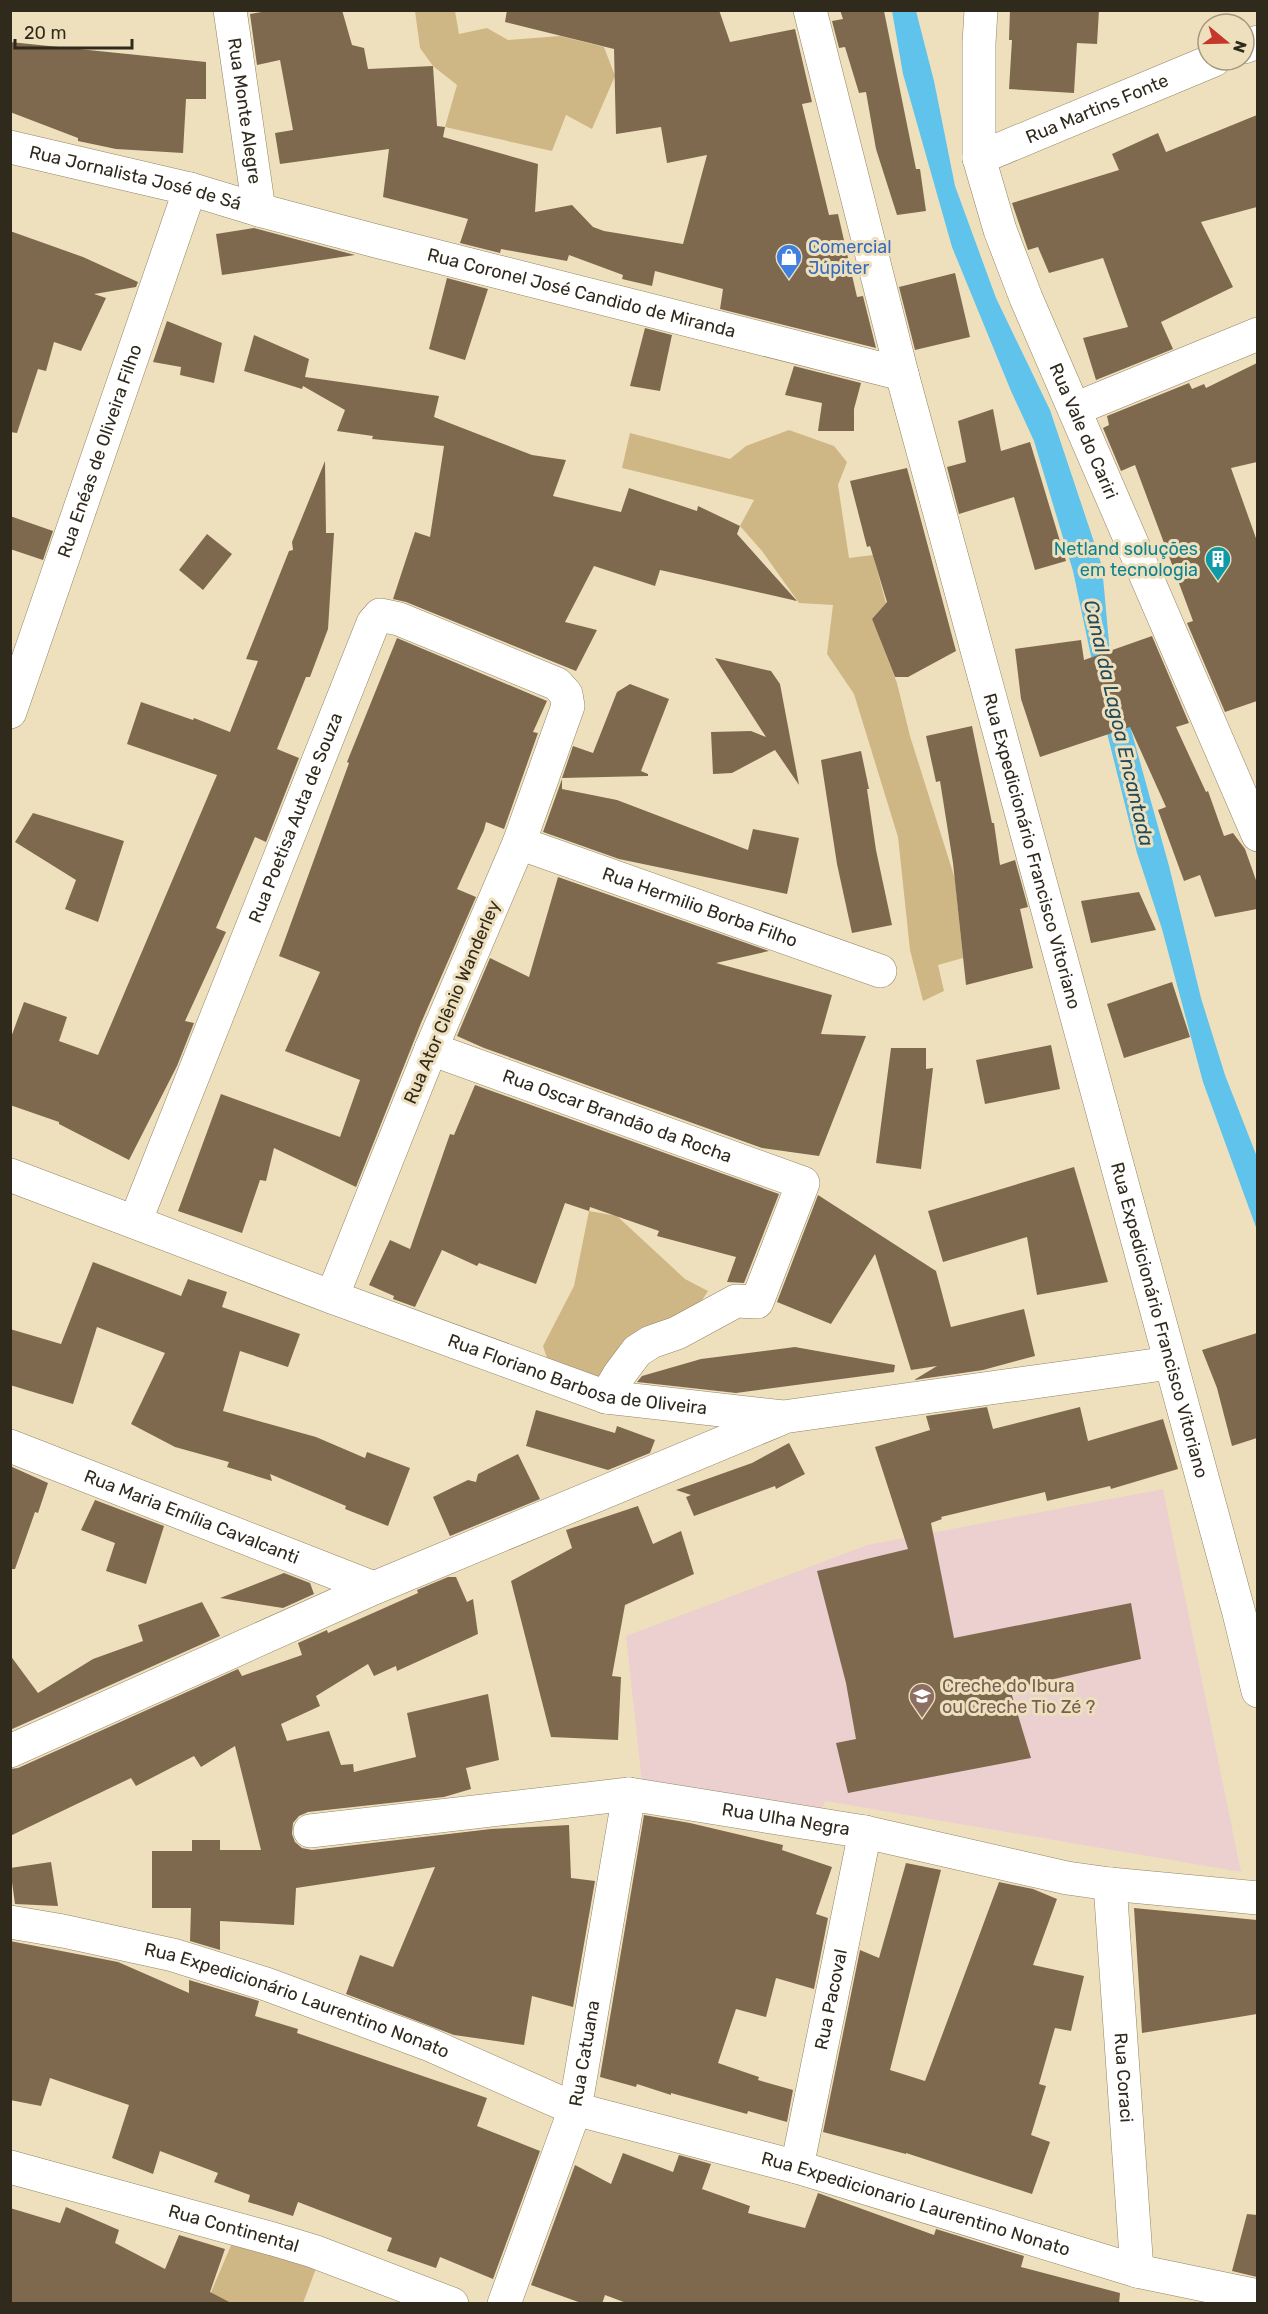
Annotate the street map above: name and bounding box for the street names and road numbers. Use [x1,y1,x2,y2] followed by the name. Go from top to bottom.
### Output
[223,36,266,186] street label: Rua Monte Alegre
[1022,69,1172,148] street label: Rua Martins Fonte
[27,141,244,215] street label: Rua Jornalista José de Sá
[425,243,738,343] street label: Rua Coronel José Candido de Miranda
[53,341,147,561] street label: Rua Enéas de Oliveira Filho
[1045,360,1123,503] street label: Rua Vale do Cariri
[978,691,1085,1012] street label: Rua Expedicionário Francisco Vitoriano
[244,709,347,926] street label: Rua Poetisa Auta de Souza
[599,862,800,952] street label: Rua Hermilio Borba Filho
[399,897,505,1107] street label: Rua Ator Clênio Wanderley
[500,1065,735,1167] street label: Rua Oscar Brandão da Rocha
[1106,1160,1213,1481] street label: Rua Expedicionário Francisco Vitoriano
[445,1329,708,1419] street label: Rua Floriano Barbosa de Oliveira
[81,1465,302,1569] street label: Rua Maria Emília Cavalcanti
[720,1798,851,1840] street label: Rua Ulha Negra
[142,1938,453,2063] street label: Rua Expedicionário Laurentino Nonato
[810,1947,852,2052] street label: Rua Pacoval
[565,1998,604,2108] street label: Rua Catuana
[1109,2032,1138,2123] street label: Rua Coraci
[759,2147,1073,2261] street label: Rua Expedicionario Laurentino Nonato
[166,2200,302,2257] street label: Rua Continental

